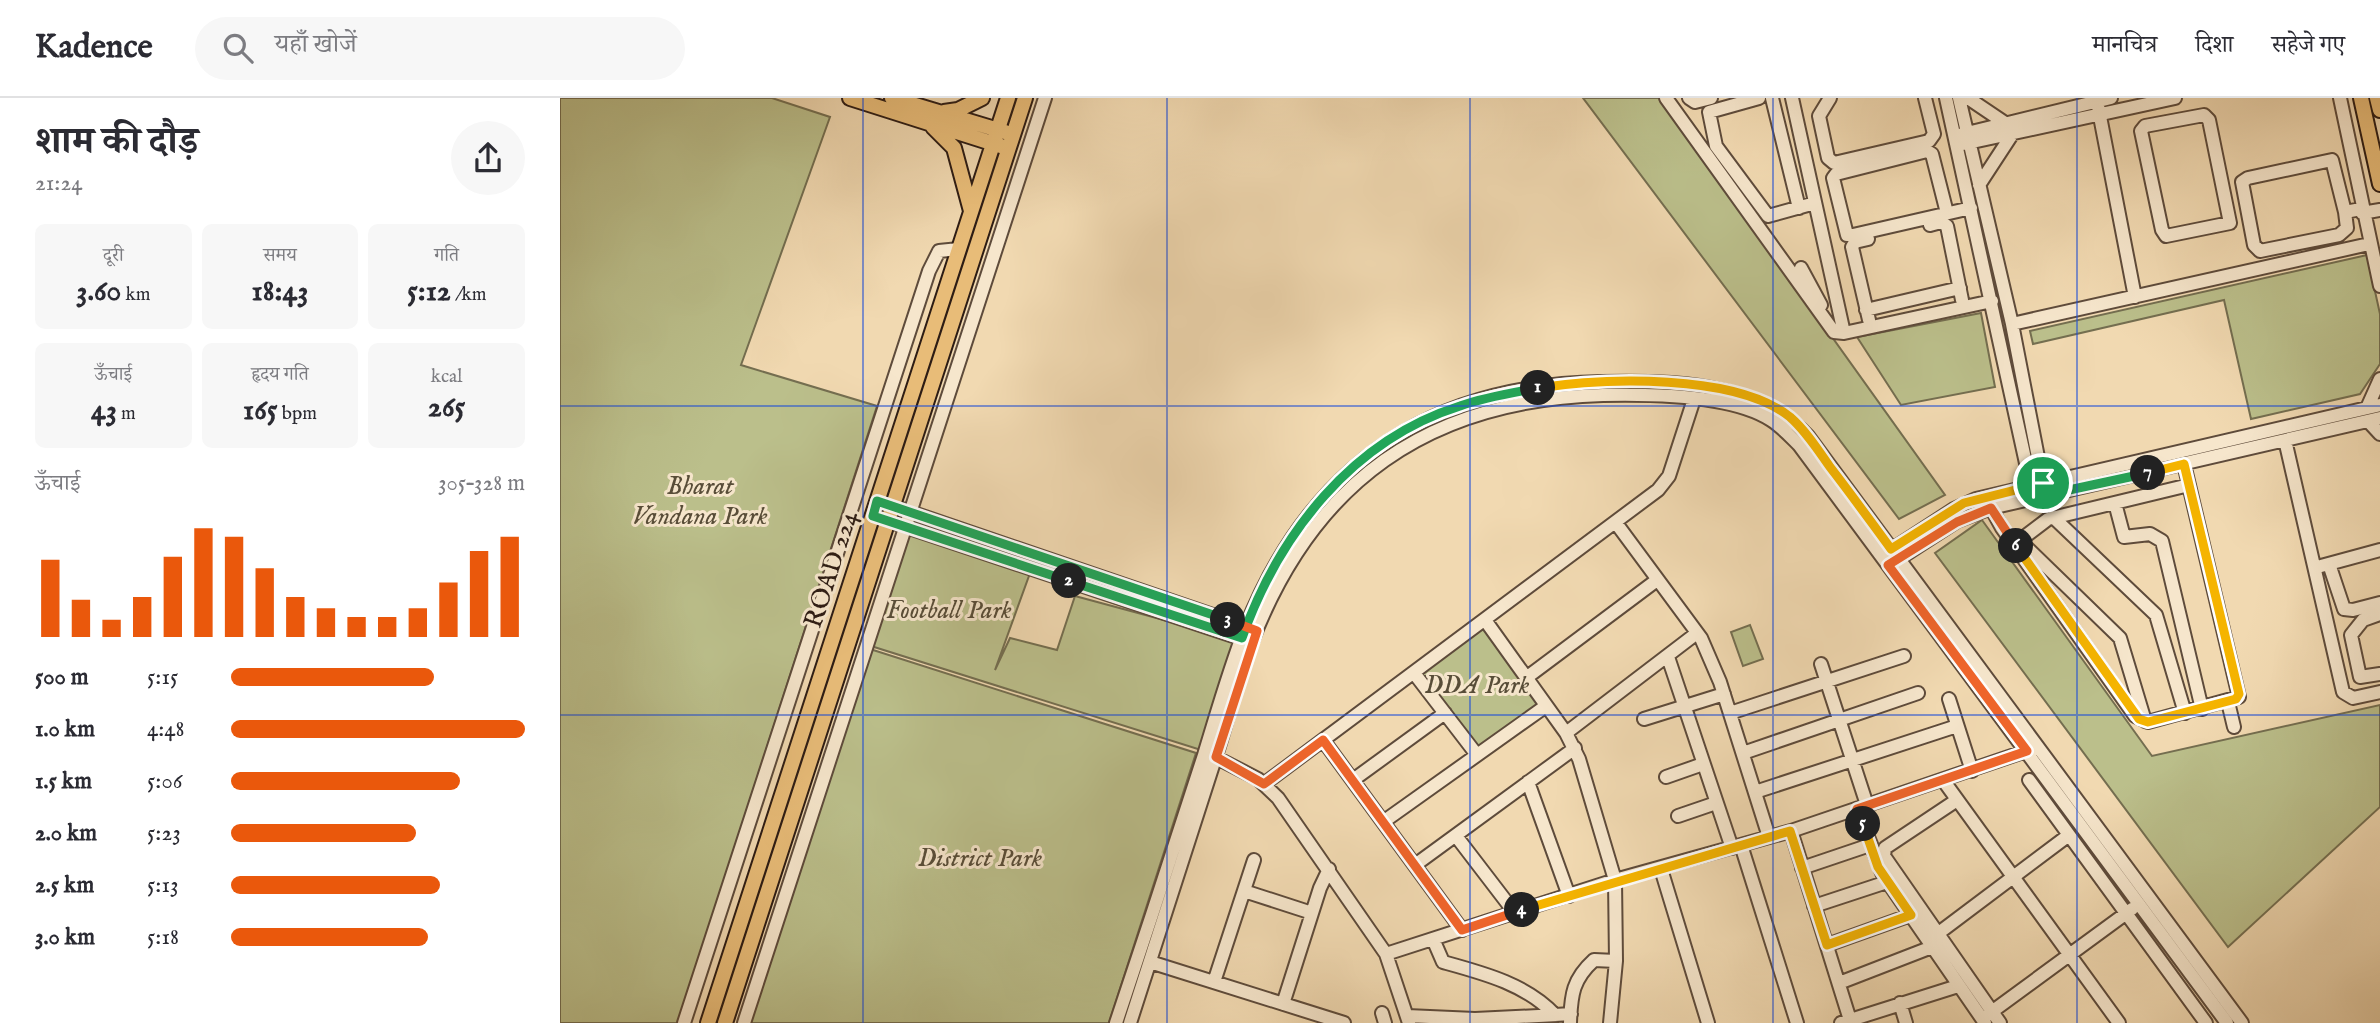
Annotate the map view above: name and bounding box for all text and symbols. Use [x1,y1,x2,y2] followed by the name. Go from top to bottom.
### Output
[195,17,685,80] search box
[35,27,153,69] text: Kadence
[275,28,357,61] text: यहाँ खोजें
[219,29,257,67] icon: search
[2092,30,2157,61] text: मानचित्र
[2195,30,2234,61] text: दिशा
[2272,30,2345,61] text: सहेजे गए
[35,119,198,167] text: शाम की दौड़
[451,121,525,195] button: share
[35,169,83,198] text: 21:24
[103,244,124,268] text: दूरी
[263,244,297,268] text: समय
[434,244,459,268] text: गति
[76,273,121,311] text: 3.60
[252,273,308,311] text: 18:43
[407,273,451,311] text: 5:12
[121,283,150,307] text: km
[451,283,486,307] text: /km
[95,363,132,387] text: ऊँचाई
[251,363,309,387] text: हृदय गति
[431,365,463,389] text: kcal
[1520,370,1556,406] pin: 1
[1534,375,1541,399] text: 1
[428,389,465,427] text: 265
[91,392,117,430] text: 43
[243,392,278,430] text: 165
[117,402,136,426] text: m
[278,402,317,426] text: bpm
[2013,453,2073,513] pin
[2130,456,2166,490] pin: 7
[2143,460,2152,484] text: 7
[2024,464,2062,502] icon: arrive
[35,469,80,498] text: ऊँचाई
[438,469,525,498] text: 305–328 m
[632,470,768,533] park label: Bharat Vandana Park
[797,506,866,632] street label: ROAD 224
[1998,528,2034,564] pin: 6
[2011,533,2020,557] text: 6
[1051,564,1086,598] pin: 2
[1064,568,1073,592] text: 2
[886,594,1012,627] park label: Football Park
[1210,602,1246,638] pin: 3
[1224,607,1231,631] text: 3
[35,663,89,692] text: 500 m
[147,663,178,692] text: 5:15
[1425,669,1530,702] park label: DDA Park
[35,715,95,744] text: 1.0 km
[147,715,185,744] text: 4:48
[35,767,92,796] text: 1.5 km
[147,767,182,796] text: 5:06
[1846,806,1880,842] pin: 5
[1859,811,1866,835] text: 5
[35,819,97,848] text: 2.0 km
[147,819,181,848] text: 5:23
[918,842,1043,875] park label: District Park
[35,871,94,900] text: 2.5 km
[147,871,179,900] text: 5:13
[1504,892,1539,928] pin: 4
[1517,897,1526,921] text: 4
[35,923,95,952] text: 3.0 km
[147,923,179,952] text: 5:18

